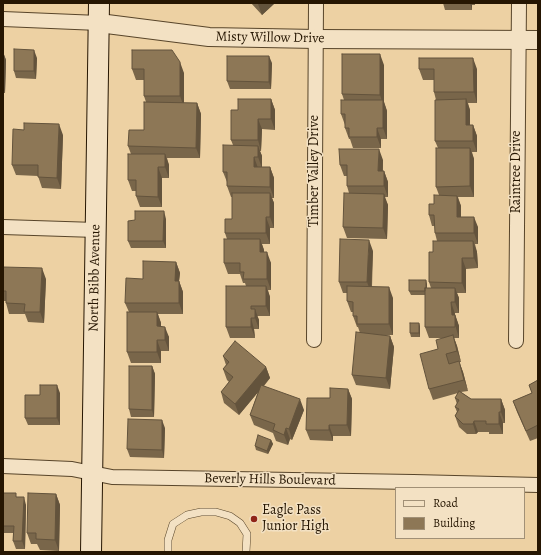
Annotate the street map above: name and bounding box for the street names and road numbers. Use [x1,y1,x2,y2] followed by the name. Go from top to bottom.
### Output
[215,29,325,47] street label: Misty Willow Drive
[307,115,323,227] street label: Timber Valley Drive
[509,130,525,214] street label: Raintree Drive
[86,224,104,332] street label: North Bibb Avenue
[204,470,336,490] street label: Beverly Hills Boulevard

